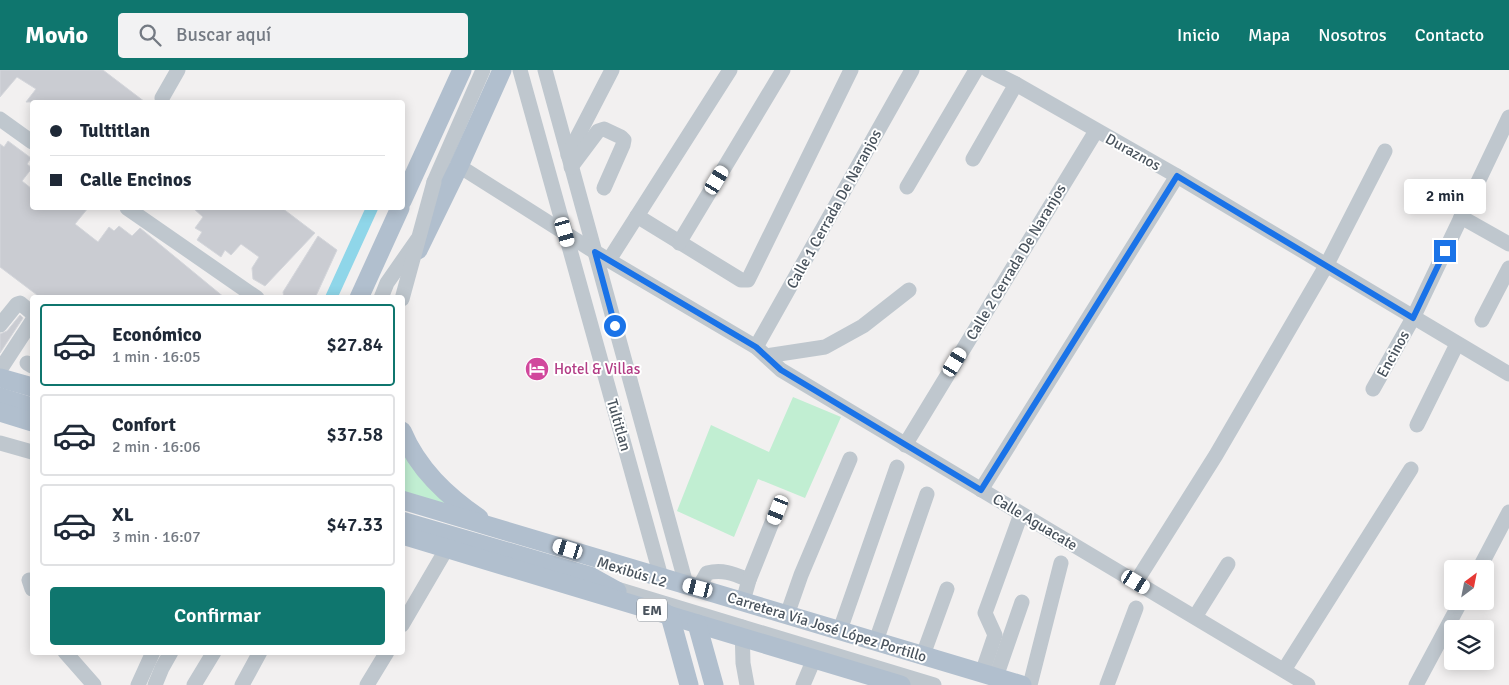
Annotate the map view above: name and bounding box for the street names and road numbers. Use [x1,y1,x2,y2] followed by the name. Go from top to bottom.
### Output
[783,126,885,292] street label: Calle 1 Cerrada De Naranjos
[1102,130,1164,175] street label: Duraznos
[962,180,1070,343] street label: Calle 2 Cerrada De Naranjos
[1373,327,1413,380] street label: Encinos
[603,397,635,453] street label: Tultitlan
[989,490,1081,554] street label: Calle Aguacate
[595,553,669,591] street label: Mexibús L2
[725,588,929,666] street label: Carretera Vía José López Portillo
[637,598,667,622] road number: EM

